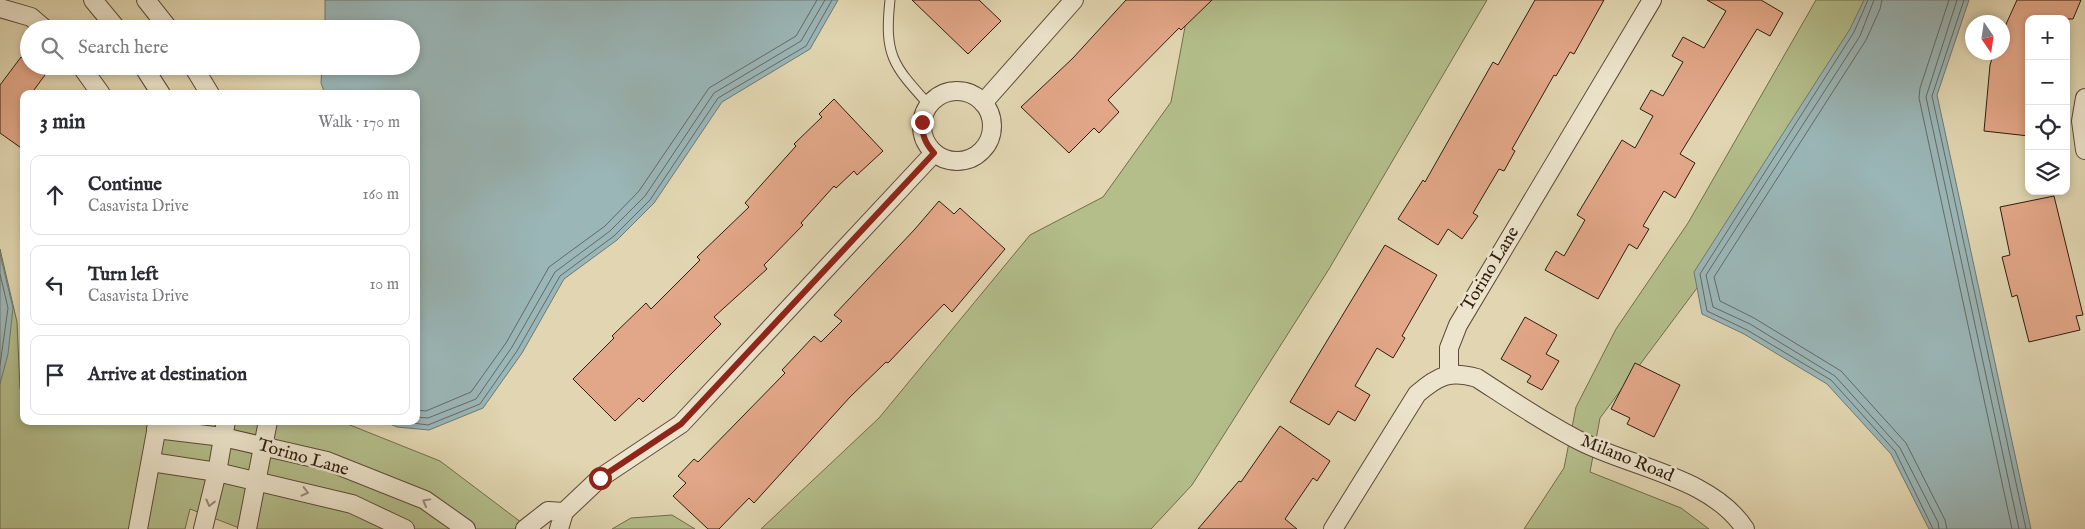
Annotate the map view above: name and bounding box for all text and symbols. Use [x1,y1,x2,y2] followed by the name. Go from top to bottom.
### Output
[1965,15,2010,60] north arrow
[2025,15,2070,195] map controls
[2025,15,2070,60] button: +
[20,20,420,75] search box
[38,34,66,62] icon: search
[78,36,169,60] text: Search here
[2025,60,2070,105] button: −
[2025,105,2070,150] button: locate
[40,109,85,136] text: 3 min
[911,111,934,134] route end
[318,113,400,133] text: Walk · 170 m
[2025,150,2070,195] button: layers
[88,173,162,197] text: Continue
[41,181,69,209] icon: ahead
[363,185,399,205] text: 160 m
[88,197,189,217] text: Casavista Drive
[1457,223,1525,315] street label: Torino Lane
[88,263,159,287] text: Turn left
[41,271,69,299] icon: left
[369,275,399,295] text: 10 m
[88,287,189,307] text: Casavista Drive
[41,361,69,389] icon: arrive
[88,363,247,387] text: Arrive at destination
[1577,430,1677,488] street label: Milano Road
[255,434,351,482] street label: Torino Lane
[589,467,612,490] route start
[301,486,310,497] one-way arrow
[422,498,431,508] one-way arrow
[205,499,216,508] one-way arrow

